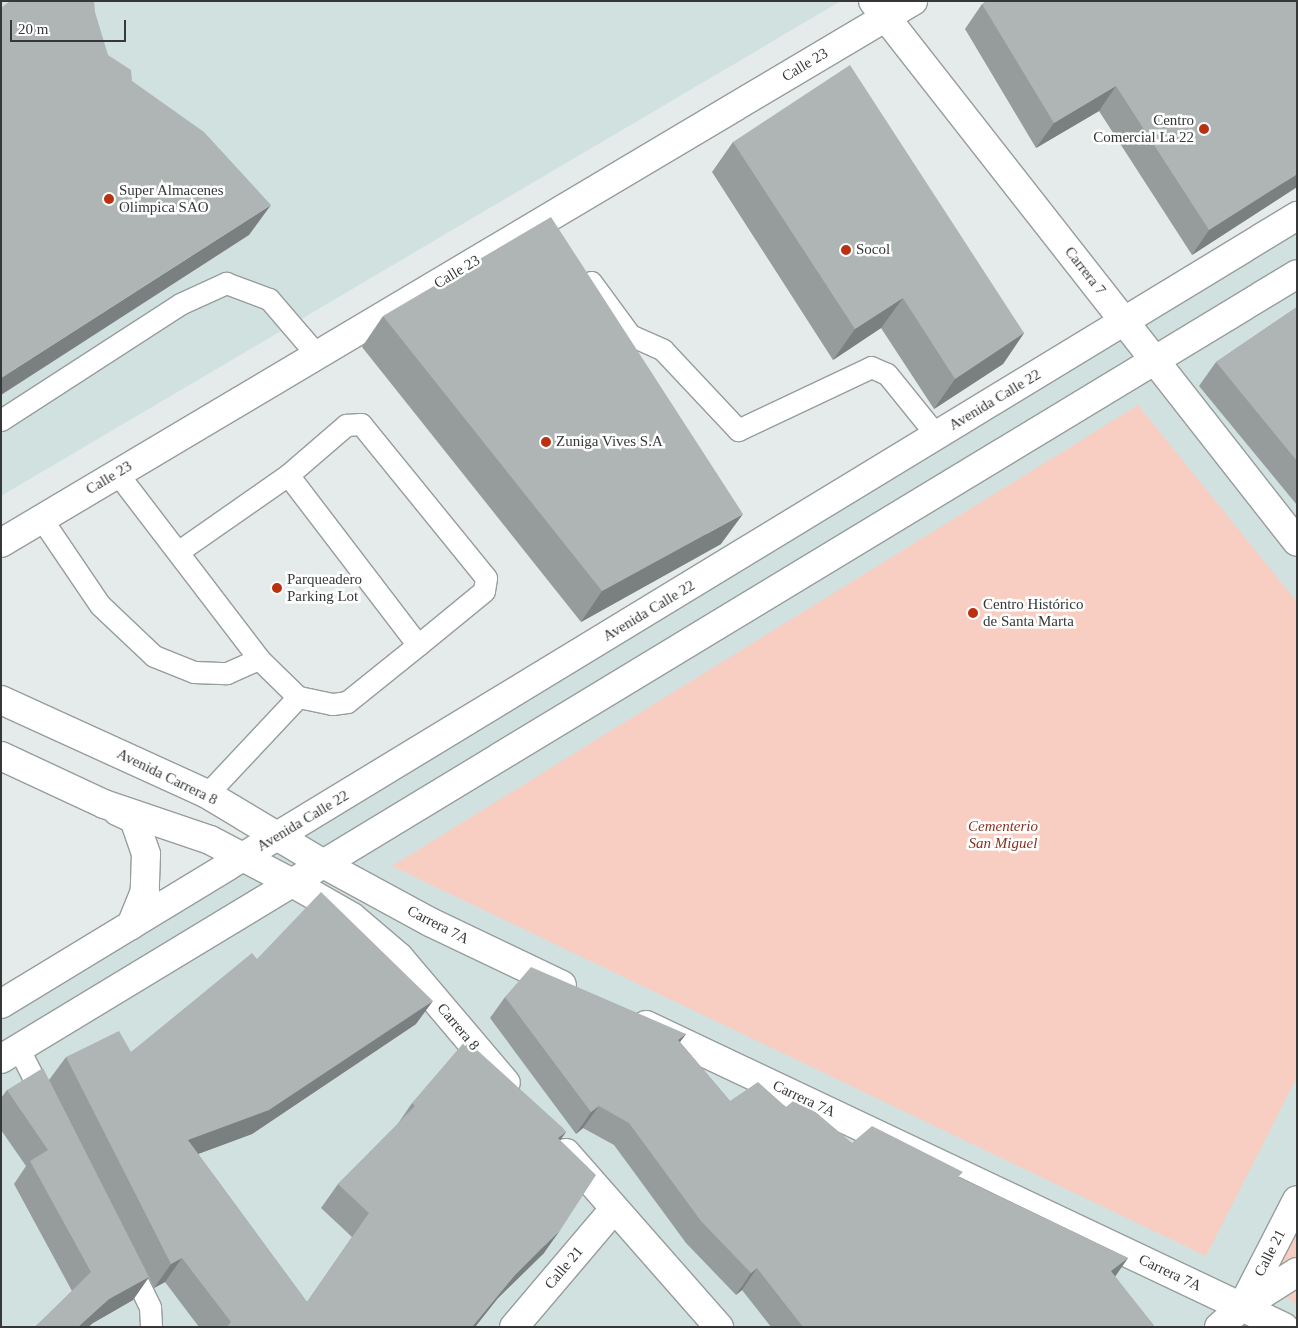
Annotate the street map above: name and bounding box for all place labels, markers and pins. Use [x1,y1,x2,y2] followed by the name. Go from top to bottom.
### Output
[1093,111,1194,146] place label: Centro Comercial La 22
[1198,123,1210,135] marker: Centro Comercial La 22
[119,181,224,216] place label: Super Almacenes Olimpica SAO
[103,193,115,205] marker: Super Almacenes Olimpica SAO
[856,241,890,259] place label: Socol
[840,244,852,256] marker: Socol
[556,433,663,451] place label: Zuniga Vives S.A
[540,436,552,448] marker: Zuniga Vives S.A
[287,570,362,605] place label: Parqueadero Parking Lot
[271,582,283,594] marker: Parqueadero Parking Lot
[983,595,1083,630] place label: Centro Histórico de Santa Marta
[967,607,979,619] marker: Centro Histórico de Santa Marta

